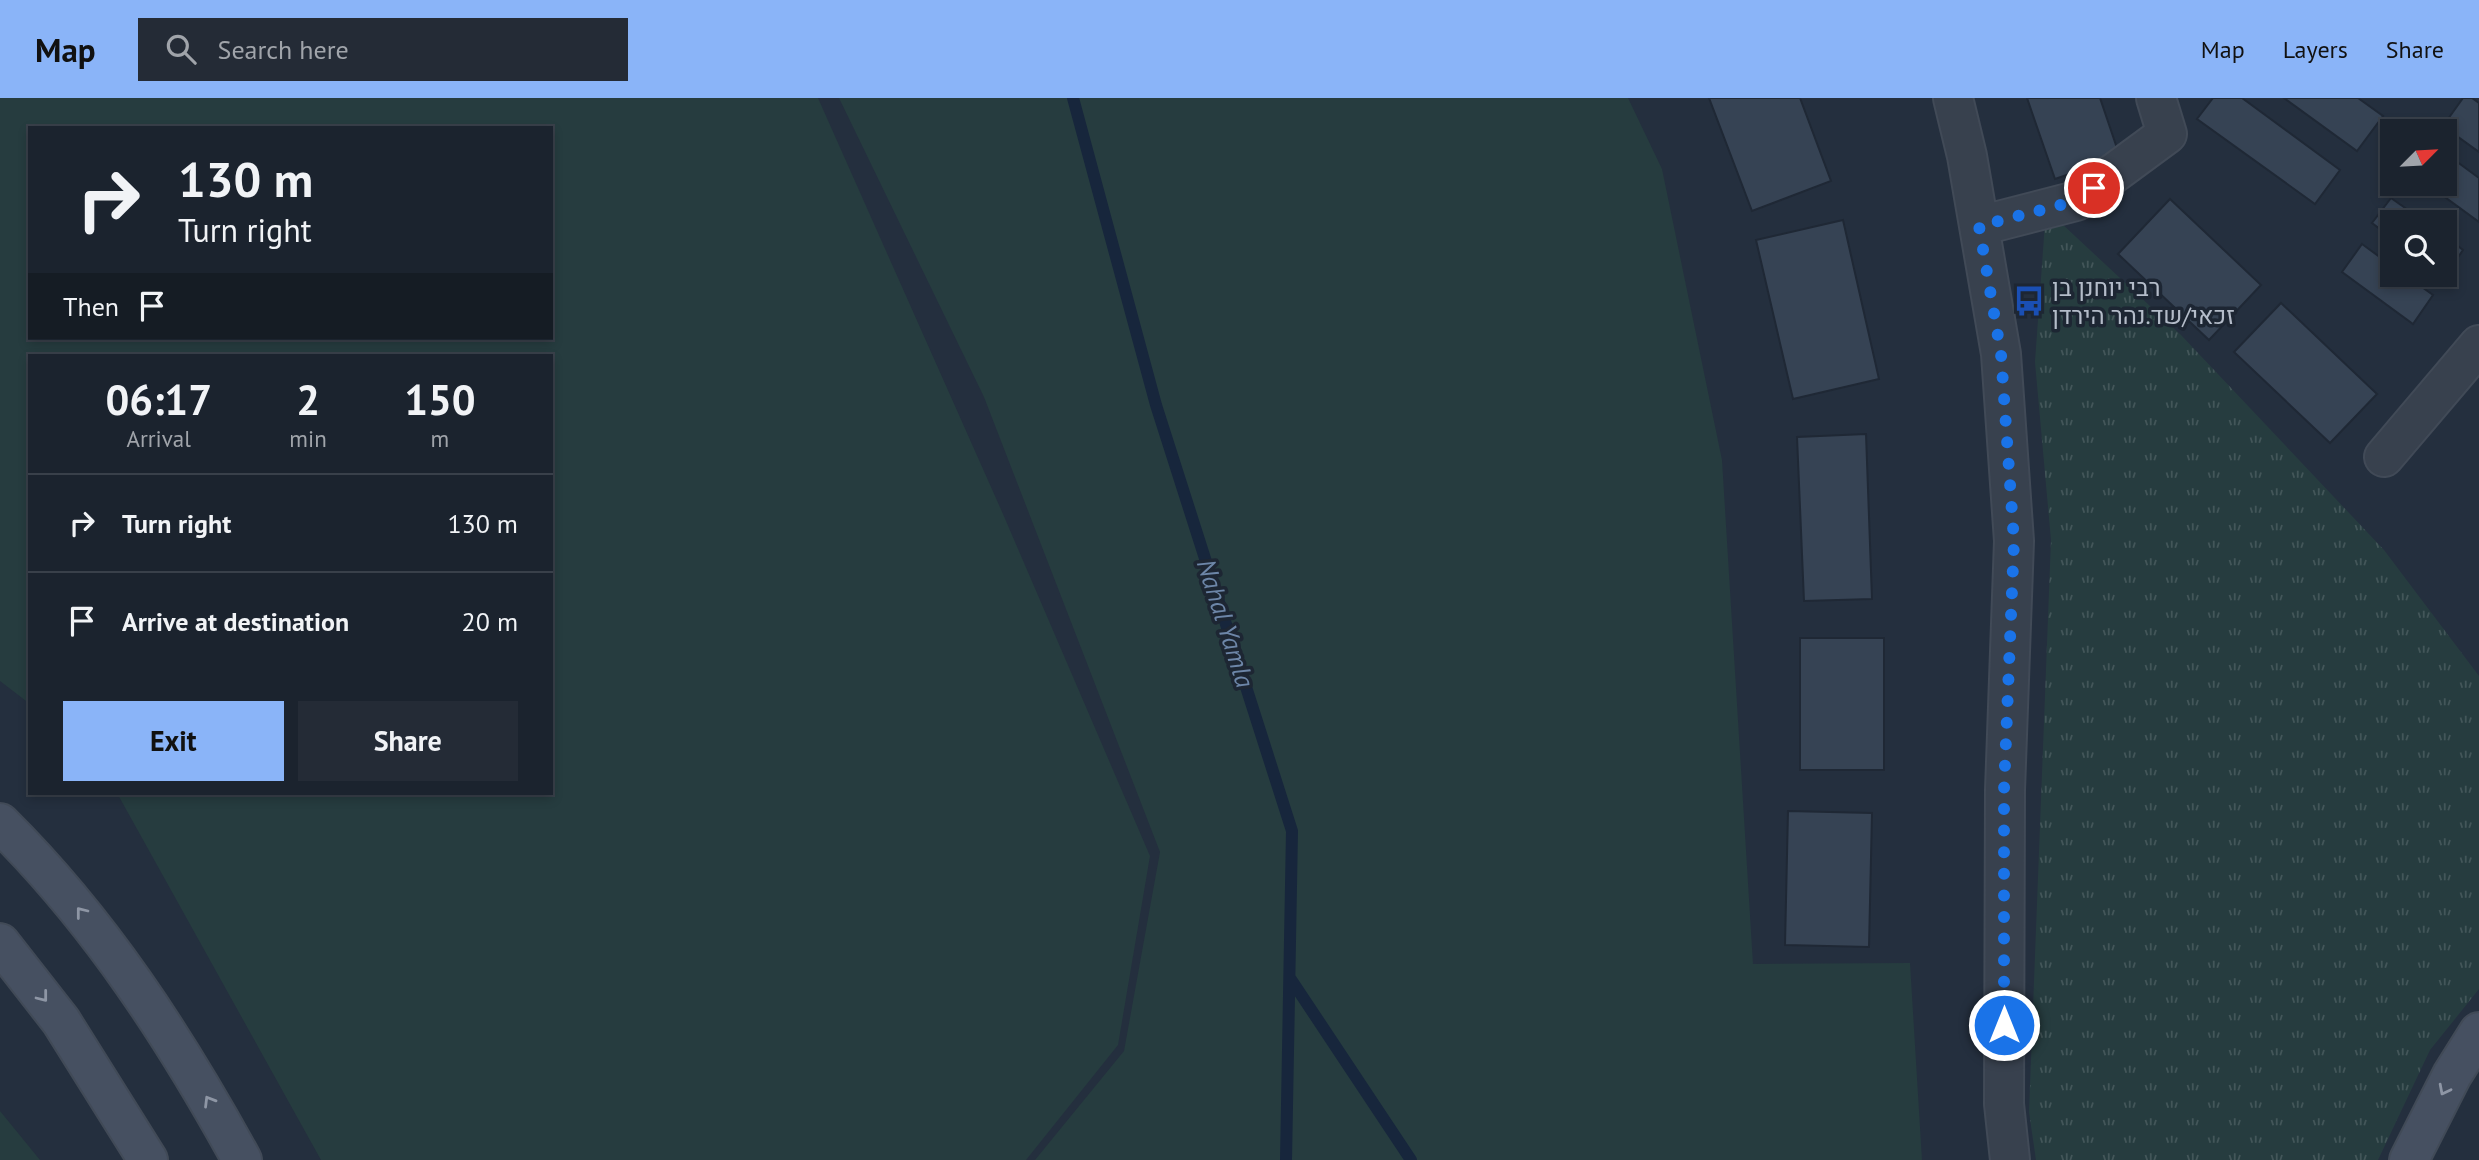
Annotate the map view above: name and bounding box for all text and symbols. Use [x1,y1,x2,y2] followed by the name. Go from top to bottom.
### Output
[138,18,628,81] search box
[35,28,96,71] text: Map
[162,30,200,68] icon: search
[218,33,349,66] text: Search here
[2201,34,2245,65] text: Map
[2283,34,2348,65] text: Layers
[2386,34,2444,65] text: Share
[2380,119,2457,196] north arrow
[2380,119,2457,287] map controls
[178,147,313,211] text: 130 m
[63,154,154,245] icon: right
[2064,158,2124,218] pin
[2075,169,2113,207] icon: arrive
[178,209,312,251] text: Turn right
[2380,210,2457,287] button: search
[2052,272,2235,331] place label: רבי יוחנן בן זכאי/שד.נהר הירדן
[2012,284,2046,318] bus stop icon: רבי יוחנן בן זכאי/שד.נהר הירדן
[133,287,171,325] icon: arrive
[63,290,119,323] text: Then
[105,372,212,427] text: 06:17
[296,372,320,427] text: 2
[404,372,476,427] text: 150
[126,424,191,453] text: Arrival
[289,424,327,453] text: min
[431,424,449,453] text: m
[63,504,101,542] icon: right
[122,507,231,540] text: Turn right
[447,507,518,540] text: 130 m
[1190,555,1262,692] water label: Nahal Yamla
[63,602,101,640] icon: arrive
[122,605,349,638] text: Arrive at destination
[462,605,518,638] text: 20 m
[63,701,284,781] button: Exit
[298,701,518,781] button: Share
[77,908,90,920] one-way arrow
[1967,988,2041,1062] position arrow
[34,989,47,1001] one-way arrow
[2439,1083,2452,1095] one-way arrow
[204,1095,217,1108] one-way arrow

